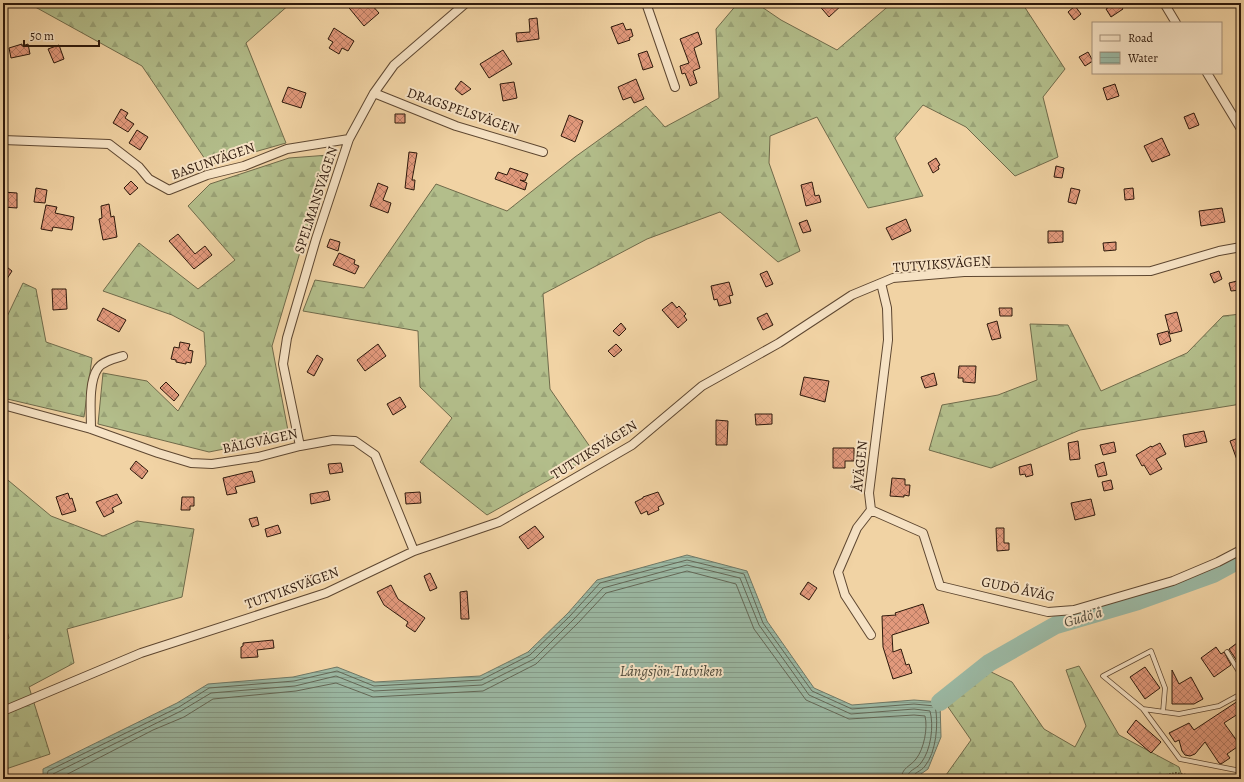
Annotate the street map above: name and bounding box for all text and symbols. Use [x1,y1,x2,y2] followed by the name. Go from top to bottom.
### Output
[24,22,99,48] scale bar
[1092,22,1222,74] legend
[30,28,54,44] text: 50 m
[1128,30,1154,46] text: Road
[1127,50,1158,66] text: Water
[404,83,522,139] street label: DRAGSPELSVÄGEN
[169,138,257,184] street label: BASUNVÄGEN
[290,144,342,256] street label: SPELMANSVÄGEN
[892,251,992,277] street label: TUTVIKSVÄGEN
[547,416,641,484] street label: TUTVIKSVÄGEN
[221,424,299,458] street label: BÄLGVÄGEN
[848,440,872,493] street label: ÅVÄGEN
[243,562,341,614] street label: TUTVIKSVÄGEN
[980,572,1056,606] street label: GUDÖ ÅVÄG
[1061,602,1105,632] water label: Gudö å
[620,661,722,681] water label: Långsjön-Tutviken

